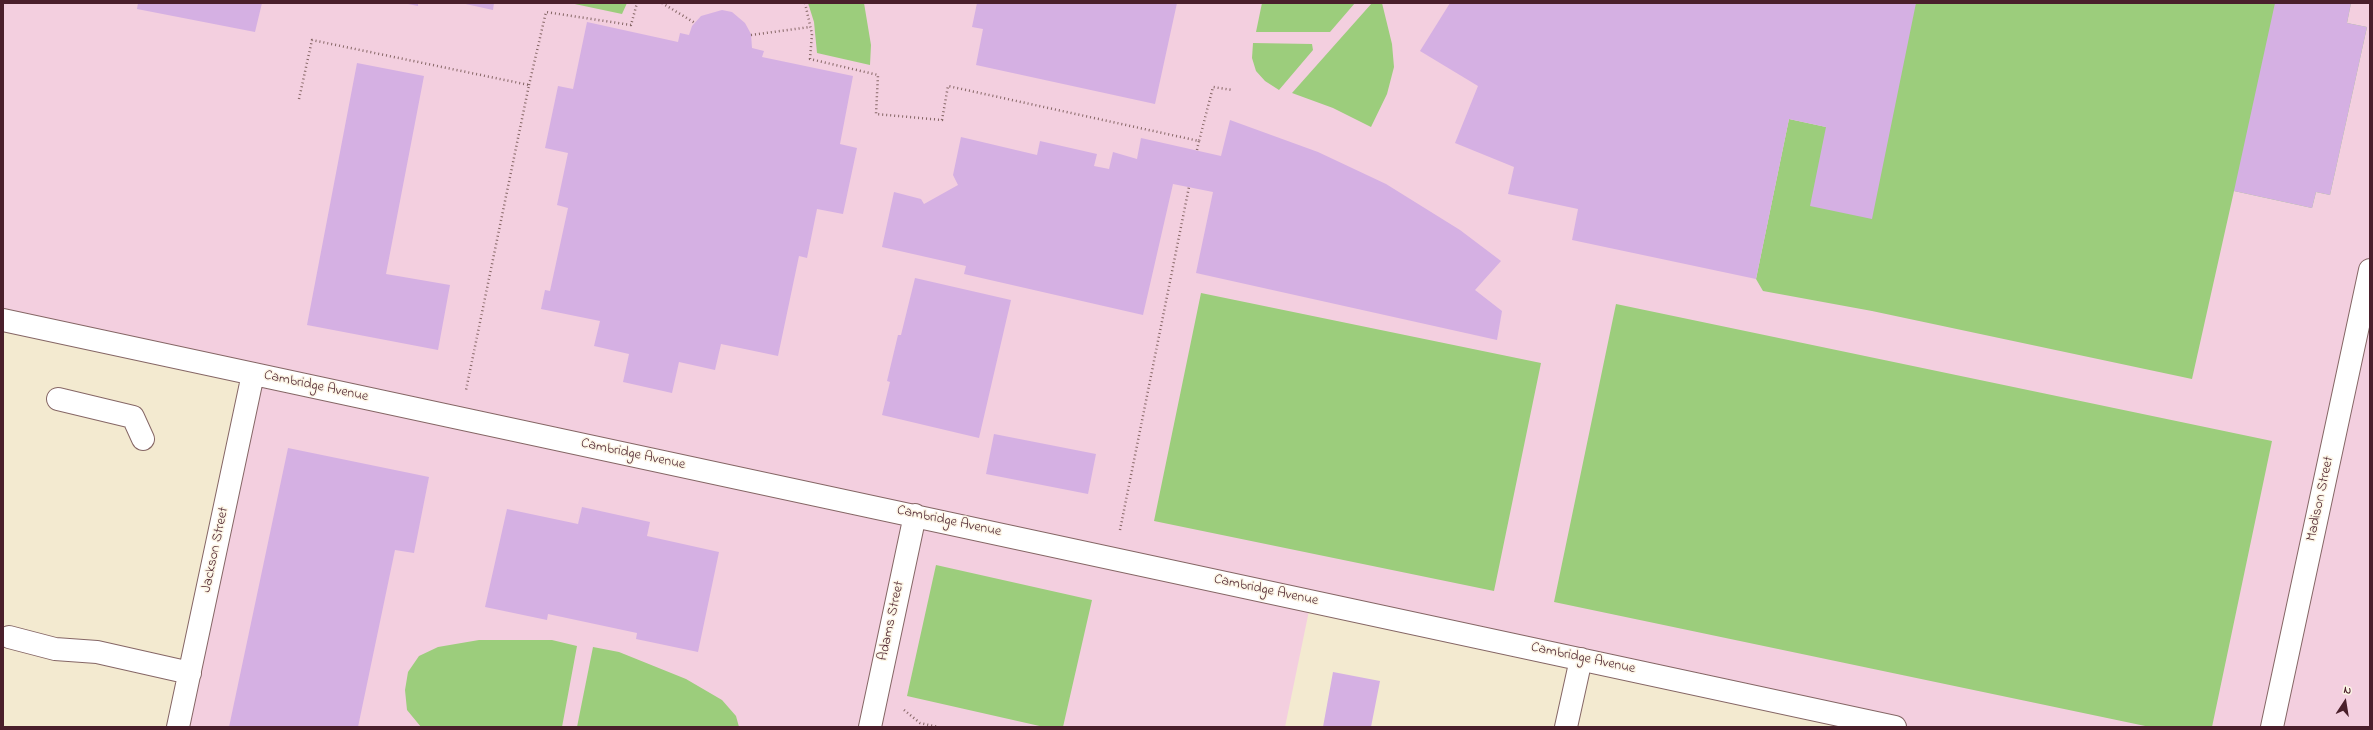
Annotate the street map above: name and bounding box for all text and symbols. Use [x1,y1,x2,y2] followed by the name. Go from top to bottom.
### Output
[262,368,370,406] street label: Cambridge Avenue
[579,436,687,474] street label: Cambridge Avenue
[2304,455,2338,543] street label: Madison Street
[895,503,1003,541] street label: Cambridge Avenue
[199,506,233,594] street label: Jackson Street
[1212,572,1320,610] street label: Cambridge Avenue
[875,580,909,662] street label: Adams Street
[1529,640,1637,678] street label: Cambridge Avenue
[2325,682,2365,722] north arrow
[2342,682,2353,699] text: N

